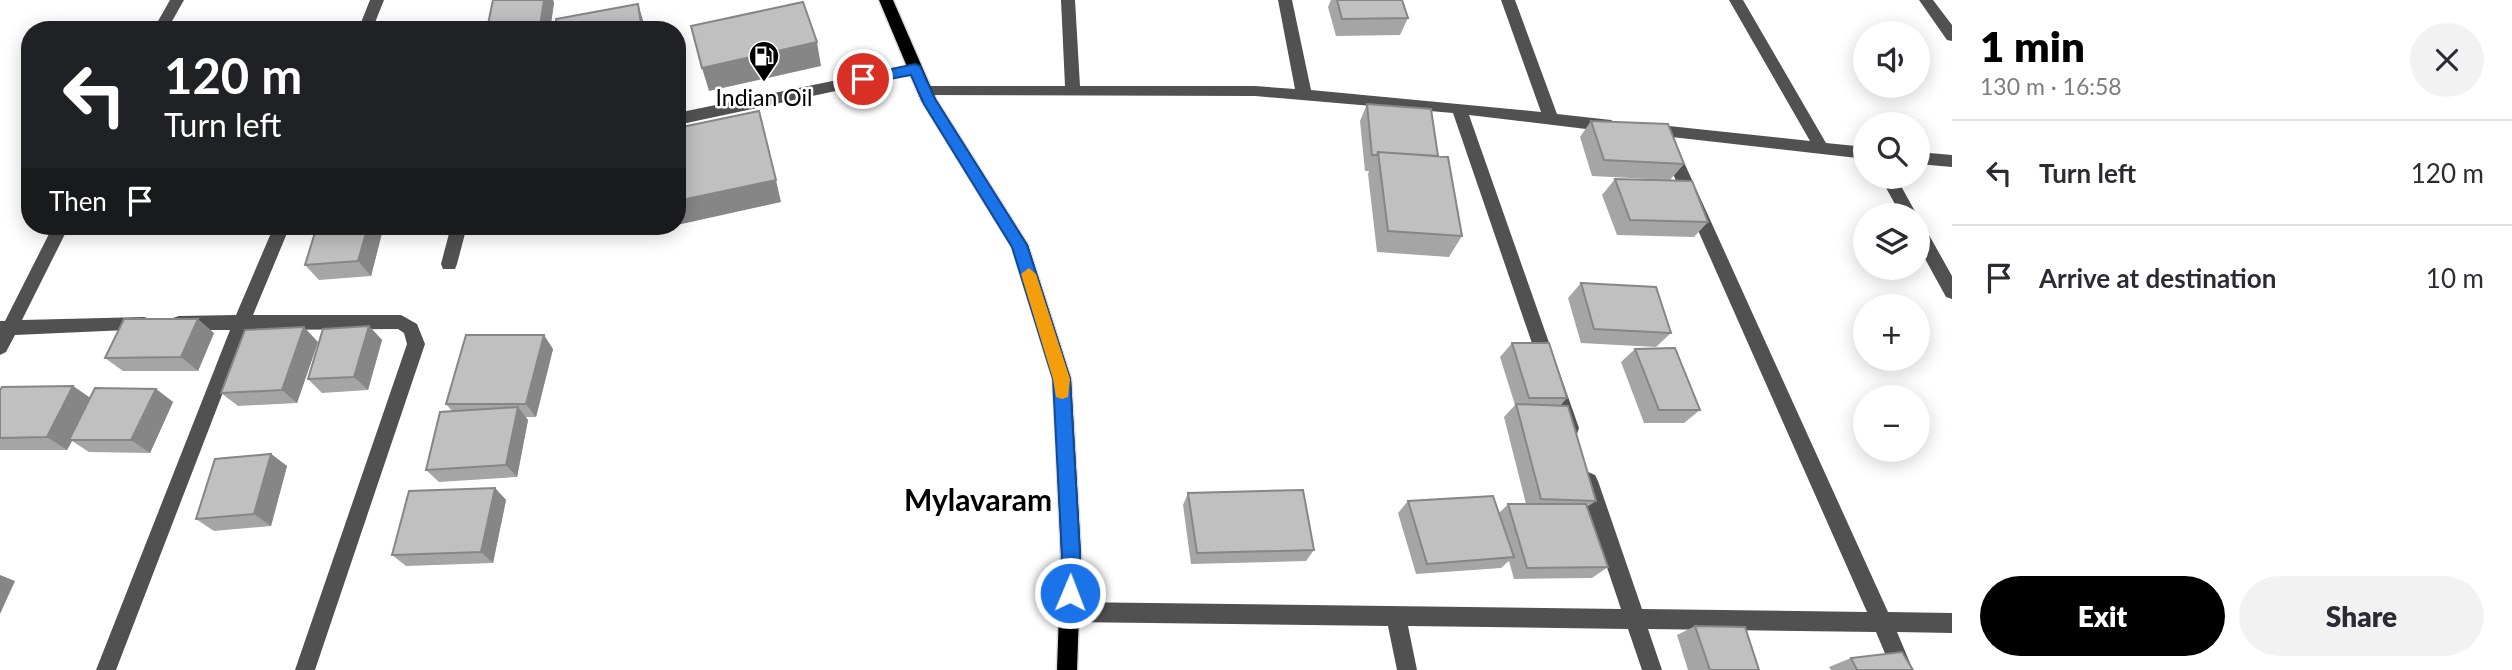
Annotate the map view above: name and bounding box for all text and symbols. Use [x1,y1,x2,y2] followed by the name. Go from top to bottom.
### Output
[1853,21,1930,462] map controls
[1853,21,1930,98] button: sound
[1980,21,2085,71] text: 1 min
[2410,23,2484,97] button: close
[747,39,781,83] fuel station icon: Indian Oil
[164,46,302,104] text: 120 m
[49,49,140,140] icon: left
[833,49,893,109] pin
[844,60,882,98] icon: arrive
[1980,72,2122,100] text: 130 m · 16:58
[716,83,812,111] place label: Indian Oil
[164,105,281,144] text: Turn left
[1853,112,1930,189] button: search
[1980,154,2018,192] icon: left
[2039,157,2136,189] text: Turn left
[2411,157,2484,189] text: 120 m
[121,182,159,220] icon: arrive
[49,185,107,217] text: Then
[1853,203,1930,280] button: layers
[1980,259,2018,297] icon: arrive
[2039,262,2276,294] text: Arrive at destination
[2426,262,2484,294] text: 10 m
[1853,294,1930,371] button: +
[1853,385,1930,462] button: −
[904,481,1052,517] district label: Mylavaram
[1033,556,1107,630] position arrow
[1980,576,2225,656] button: Exit
[2239,576,2484,656] button: Share

